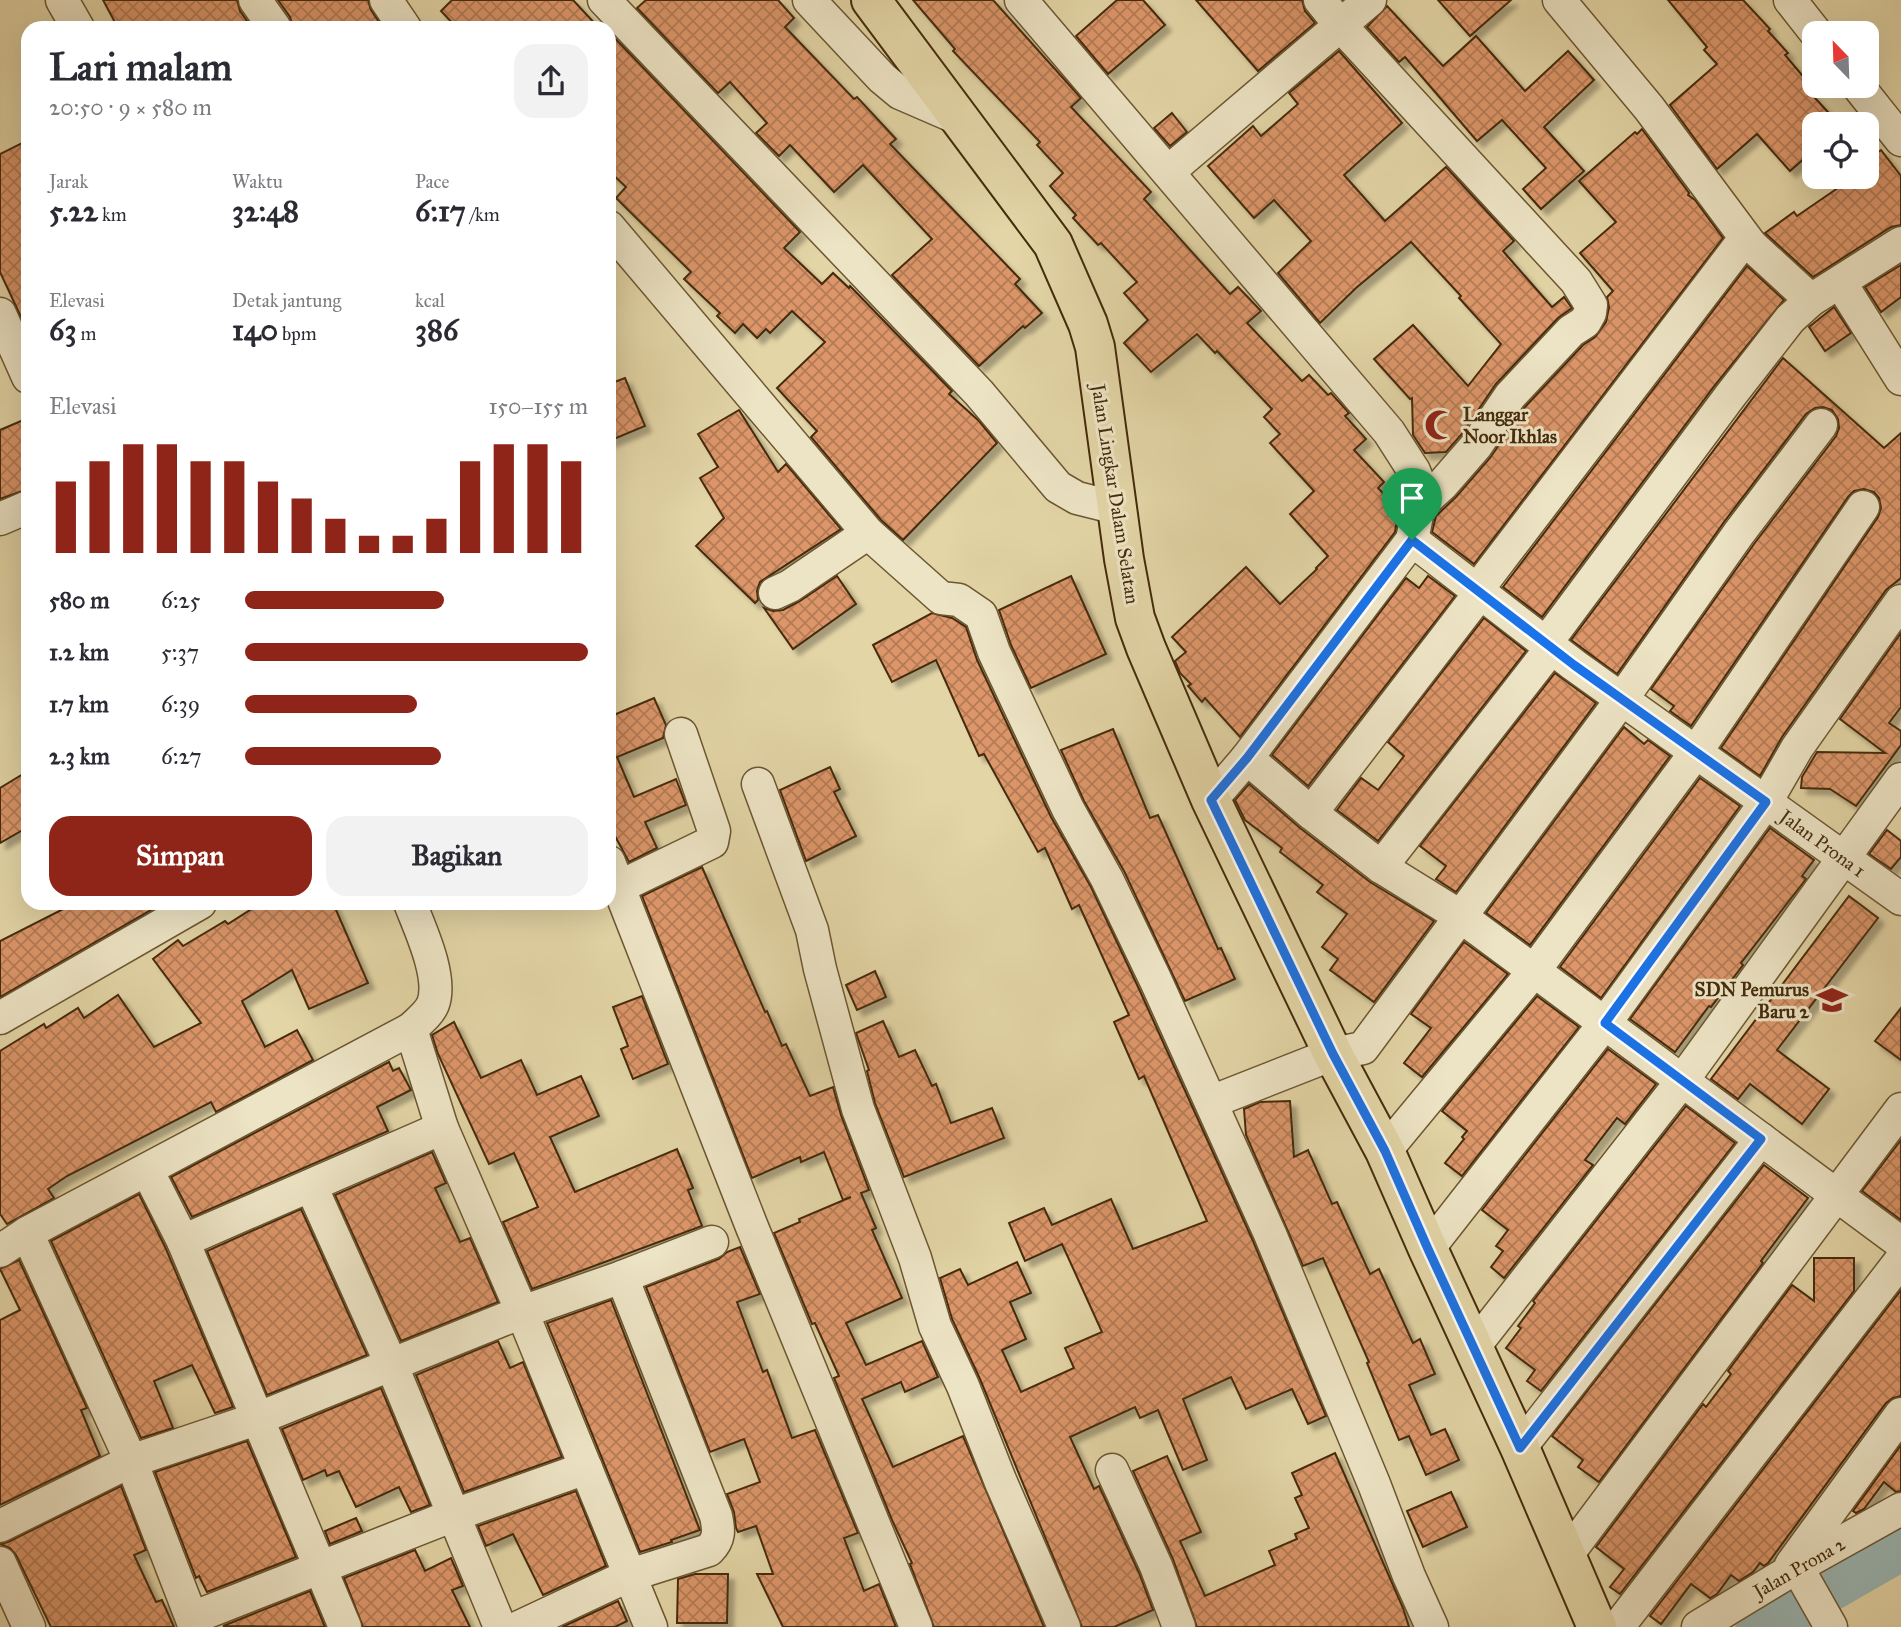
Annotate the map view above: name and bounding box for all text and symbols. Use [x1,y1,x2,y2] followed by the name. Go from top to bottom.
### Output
[1802,21,1880,98] north arrow
[1802,21,1879,189] map controls
[49,44,232,90] text: Lari malam
[514,44,588,118] button: share
[49,93,212,121] text: 20:50 · 9 × 580 m
[1802,112,1879,189] button: locate
[49,170,88,193] text: Jarak
[232,170,283,193] text: Waktu
[415,170,449,193] text: Pace
[49,193,98,229] text: 5.22
[232,193,299,229] text: 32:48
[415,193,466,229] text: 6:17
[98,203,127,226] text: km
[466,203,500,226] text: /km
[49,289,105,312] text: Elevasi
[232,289,341,312] text: Detak jantung
[415,289,445,312] text: kcal
[49,312,76,348] text: 63
[232,312,278,348] text: 140
[415,312,458,348] text: 386
[76,322,96,345] text: m
[278,322,317,345] text: bpm
[1085,380,1144,606] street label: Jalan Lingkar Dalam Selatan
[49,392,117,420] text: Elevasi
[488,392,588,420] text: 150–155 m
[1463,403,1557,448] place label: Langgar Noor Ikhlas
[1423,408,1457,442] mosque icon: Langgar Noor Ikhlas
[1382,468,1442,540] pin
[1393,479,1431,517] icon: arrive
[49,586,110,614] text: 580 m
[161,586,200,614] text: 6:25
[49,638,109,666] text: 1.2 km
[161,638,199,666] text: 5:37
[49,690,109,718] text: 1.7 km
[161,690,200,718] text: 6:39
[49,742,110,770] text: 2.3 km
[161,742,202,770] text: 6:27
[1773,803,1870,883] street label: Jalan Prona 1
[49,816,312,896] button: Simpan
[326,816,588,896] button: Bagikan
[1695,978,1810,1023] place label: SDN Pemurus Baru 2
[1815,983,1849,1017] school or university icon: SDN Pemurus Baru 2
[1748,1532,1850,1605] street label: Jalan Prona 2

